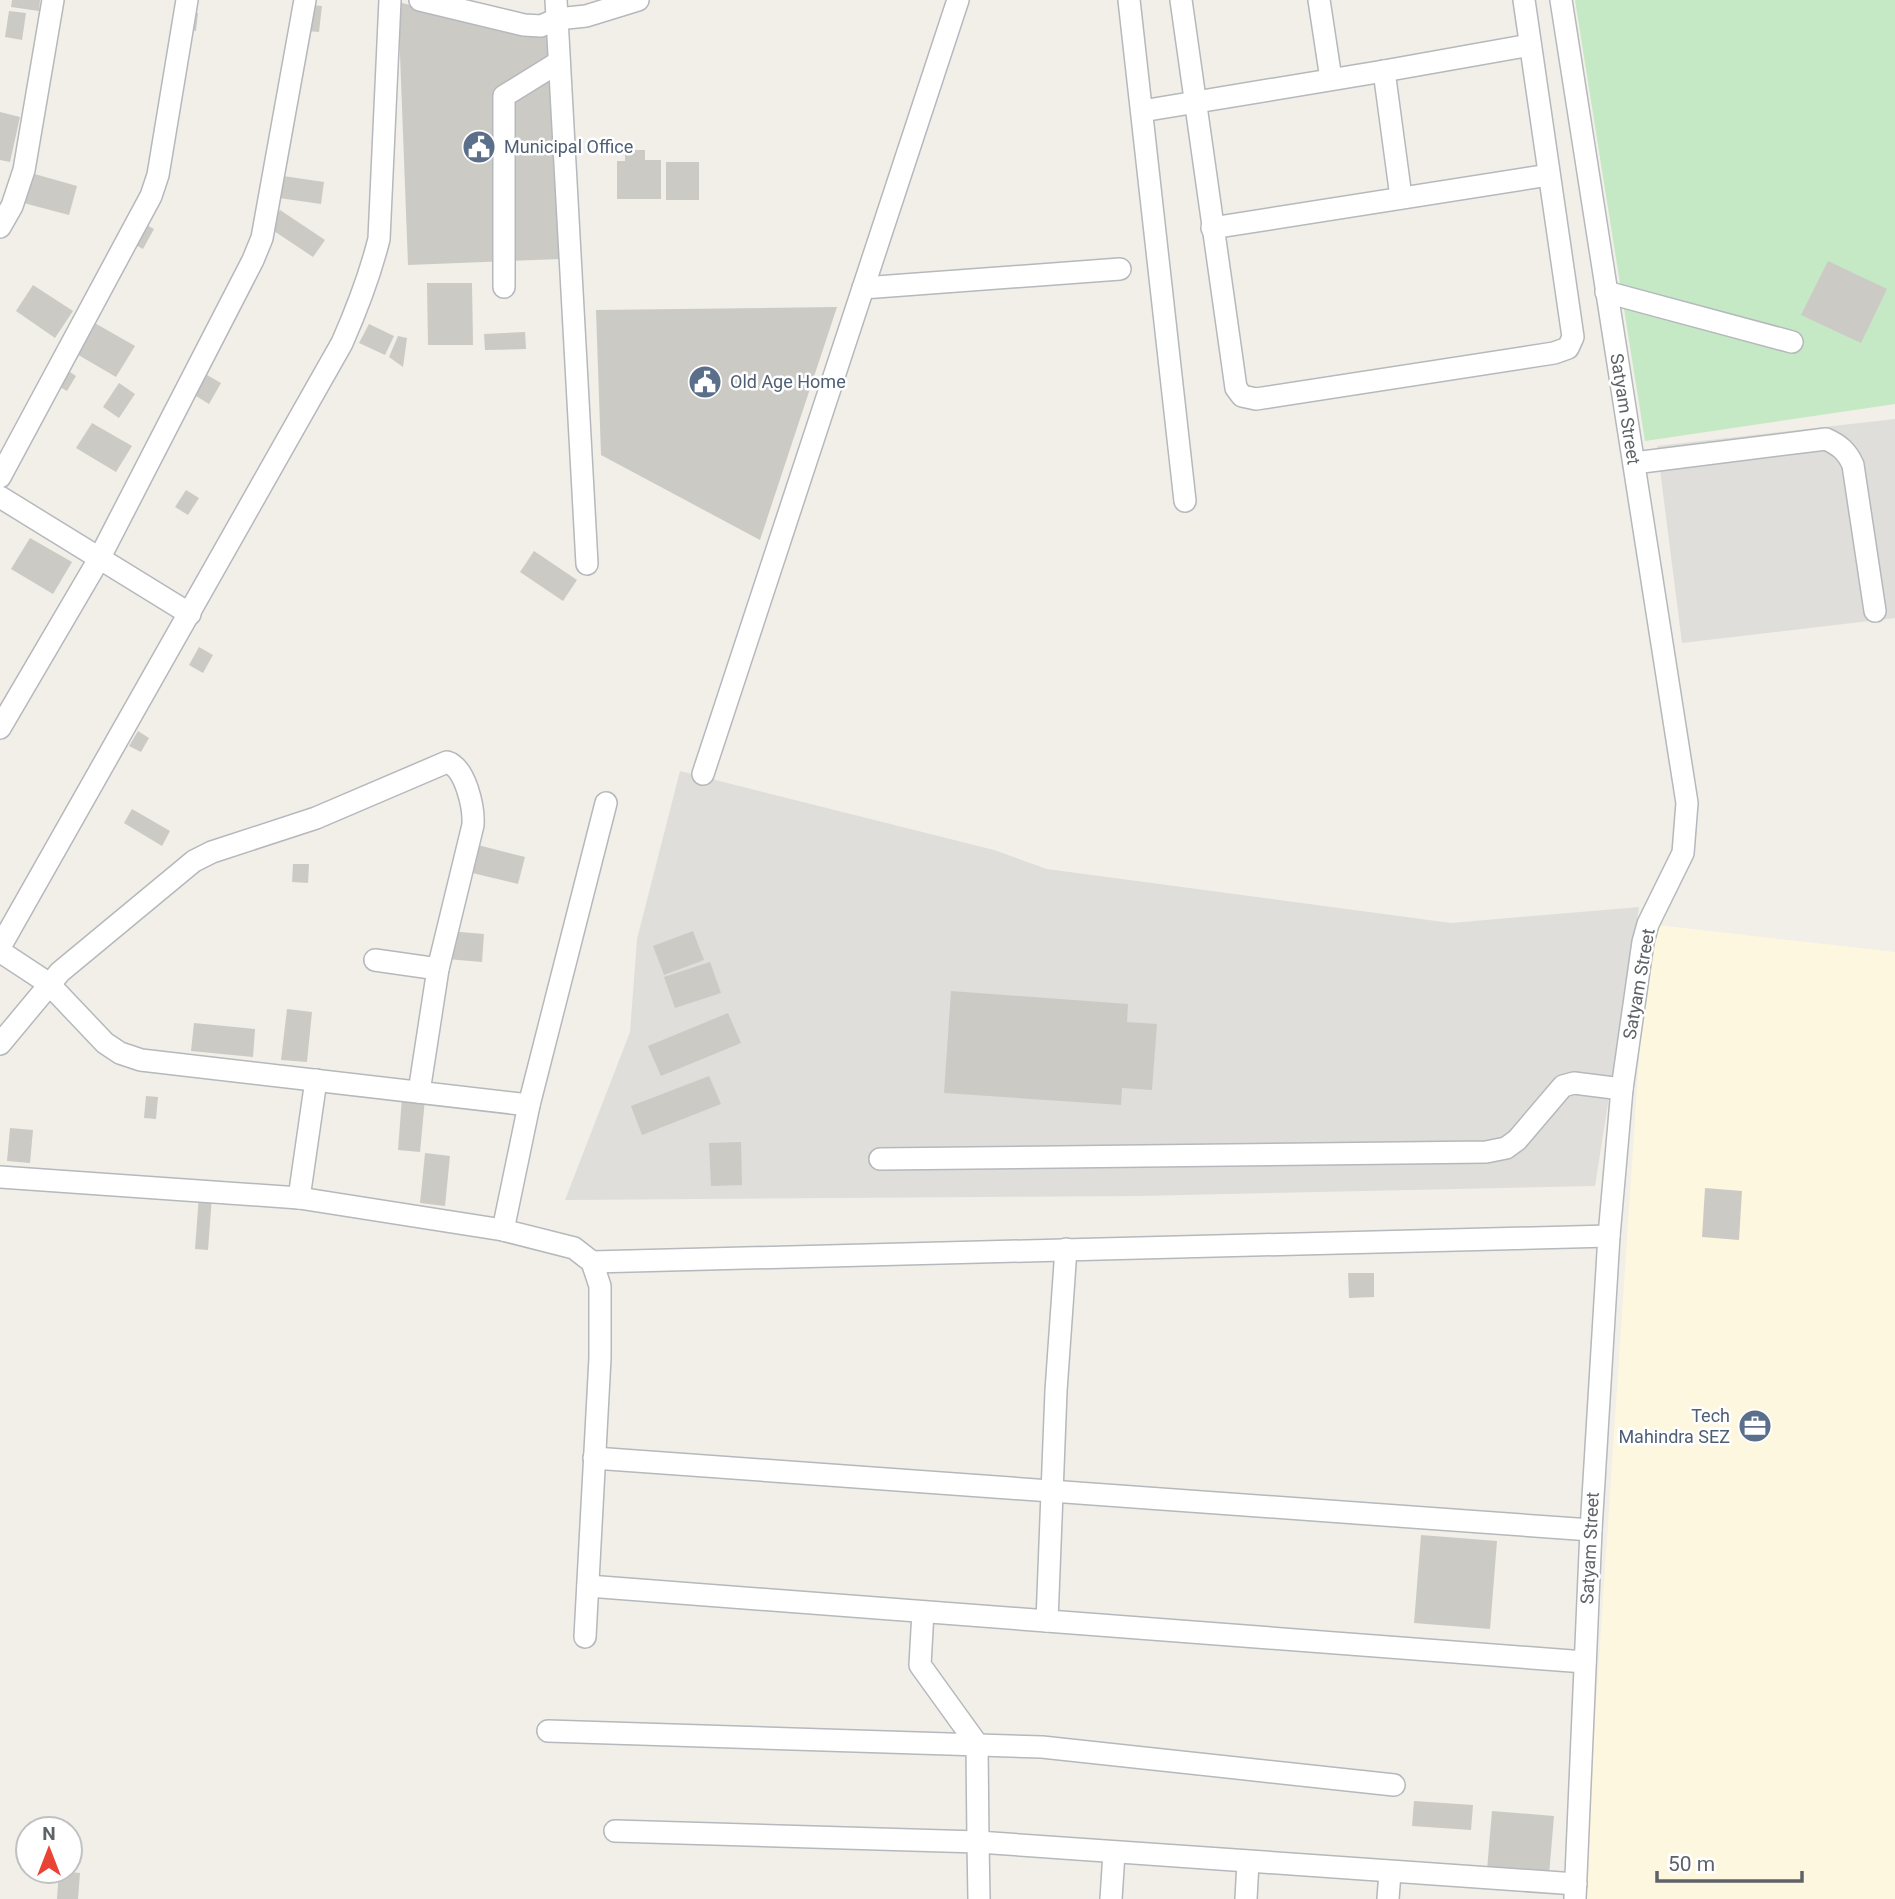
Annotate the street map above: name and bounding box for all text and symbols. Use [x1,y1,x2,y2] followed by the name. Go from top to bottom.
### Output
[460,128,498,166] public building icon: Municipal Office
[504,136,633,157] place label: Municipal Office
[1606,352,1645,466] street label: Satyam Street
[686,363,724,401] public building icon: Old Age Home
[730,371,846,392] place label: Old Age Home
[1618,927,1659,1041] street label: Satyam Street
[1618,1405,1730,1447] place label: Tech Mahindra SEZ
[1736,1407,1774,1445] office icon: Tech Mahindra SEZ
[1576,1491,1603,1605] street label: Satyam Street
[14,1815,84,1885] north arrow
[42,1822,56,1845] text: N
[1657,1840,1802,1884] scale bar
[1668,1852,1715,1876] text: 50 m

